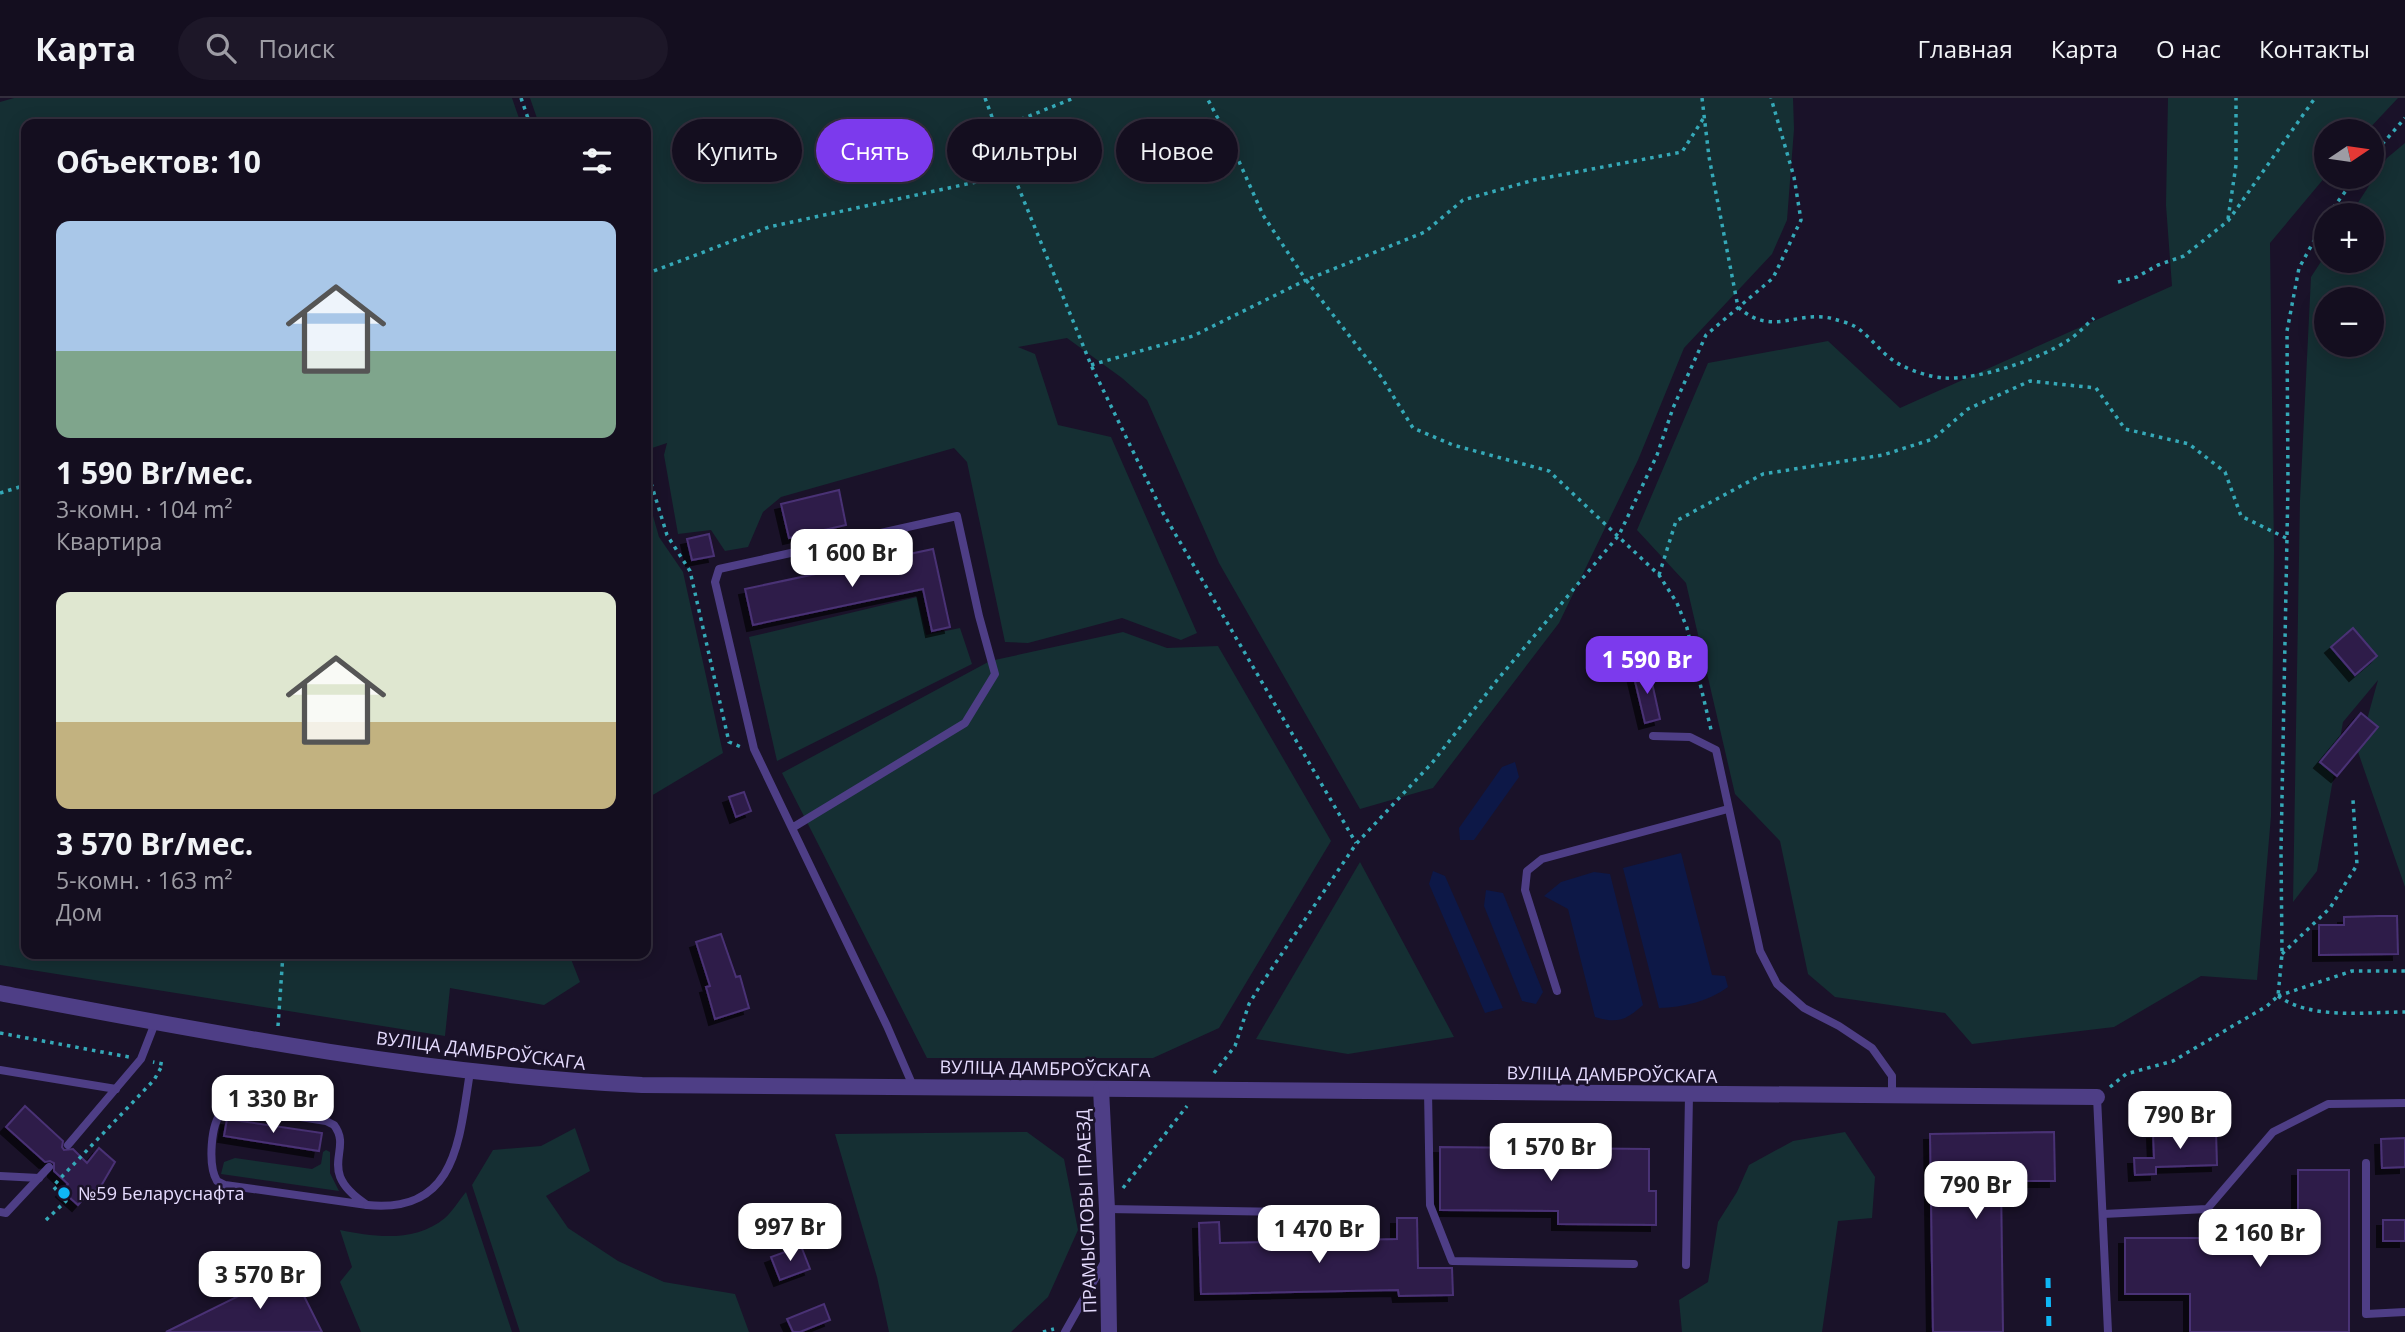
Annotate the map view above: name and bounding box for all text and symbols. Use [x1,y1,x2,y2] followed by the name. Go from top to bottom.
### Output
[178,17,668,80] search box
[35,26,136,71] text: Карта
[202,29,240,67] icon: search
[258,30,335,66] text: Поиск
[1918,32,2013,65] text: Главная
[2051,32,2118,65] text: Карта
[2156,32,2221,65] text: О нас
[2259,32,2370,65] text: Контакты
[672,119,802,182] chip: Купить
[816,119,933,182] chip: Снять
[947,119,1102,182] chip: Фильтры
[1116,119,1238,182] chip: Новое
[2314,119,2384,189] north arrow
[2314,119,2384,357] map controls
[56,141,261,182] text: Объектов: 10
[578,142,616,180] icon: filters
[2314,203,2384,273] button: +
[273,266,399,392] icon: home
[2314,287,2384,357] button: −
[56,452,253,493] text: 1 590 Br/мес.
[56,493,232,525] text: 3-комн. · 104 m²
[56,525,162,557] text: Квартира
[780,530,924,589] pin: 1 600 Br
[807,536,897,568] text: 1 600 Br
[1575,636,1719,696] pin: 1 590 Br
[273,637,399,763] icon: home
[1602,643,1692,675] text: 1 590 Br
[56,823,253,864] text: 3 570 Br/мес.
[56,864,232,896] text: 5-комн. · 163 m²
[56,896,102,928] text: Дом
[375,1025,588,1075] street label: ВУЛІЦА ДАМБРОЎСКАГА
[939,1054,1151,1082] street label: ВУЛІЦА ДАМБРОЎСКАГА
[1506,1060,1718,1088] street label: ВУЛІЦА ДАМБРОЎСКАГА
[201,1076,345,1135] pin: 1 330 Br
[228,1082,318,1114] text: 1 330 Br
[2123,1091,2237,1151] pin: 790 Br
[2144,1098,2216,1130] text: 790 Br
[1070,1108,1102,1314] street label: ПРАМЫСЛОВЫ ПРАЕЗД
[1479,1124,1623,1183] pin: 1 570 Br
[1506,1130,1596,1162] text: 1 570 Br
[1919,1162,2033,1221] pin: 790 Br
[1940,1168,2012,1200] text: 790 Br
[78,1181,244,1205] place label: №59 Беларуснафта
[56,1185,72,1201] marker: №59 Беларуснафта
[733,1204,847,1263] pin: 997 Br
[1247,1206,1391,1265] pin: 1 470 Br
[754,1210,826,1242] text: 997 Br
[2188,1210,2332,1269] pin: 2 160 Br
[1274,1212,1364,1244] text: 1 470 Br
[2215,1216,2305,1248] text: 2 160 Br
[188,1252,332,1311] pin: 3 570 Br
[215,1258,305,1290] text: 3 570 Br

